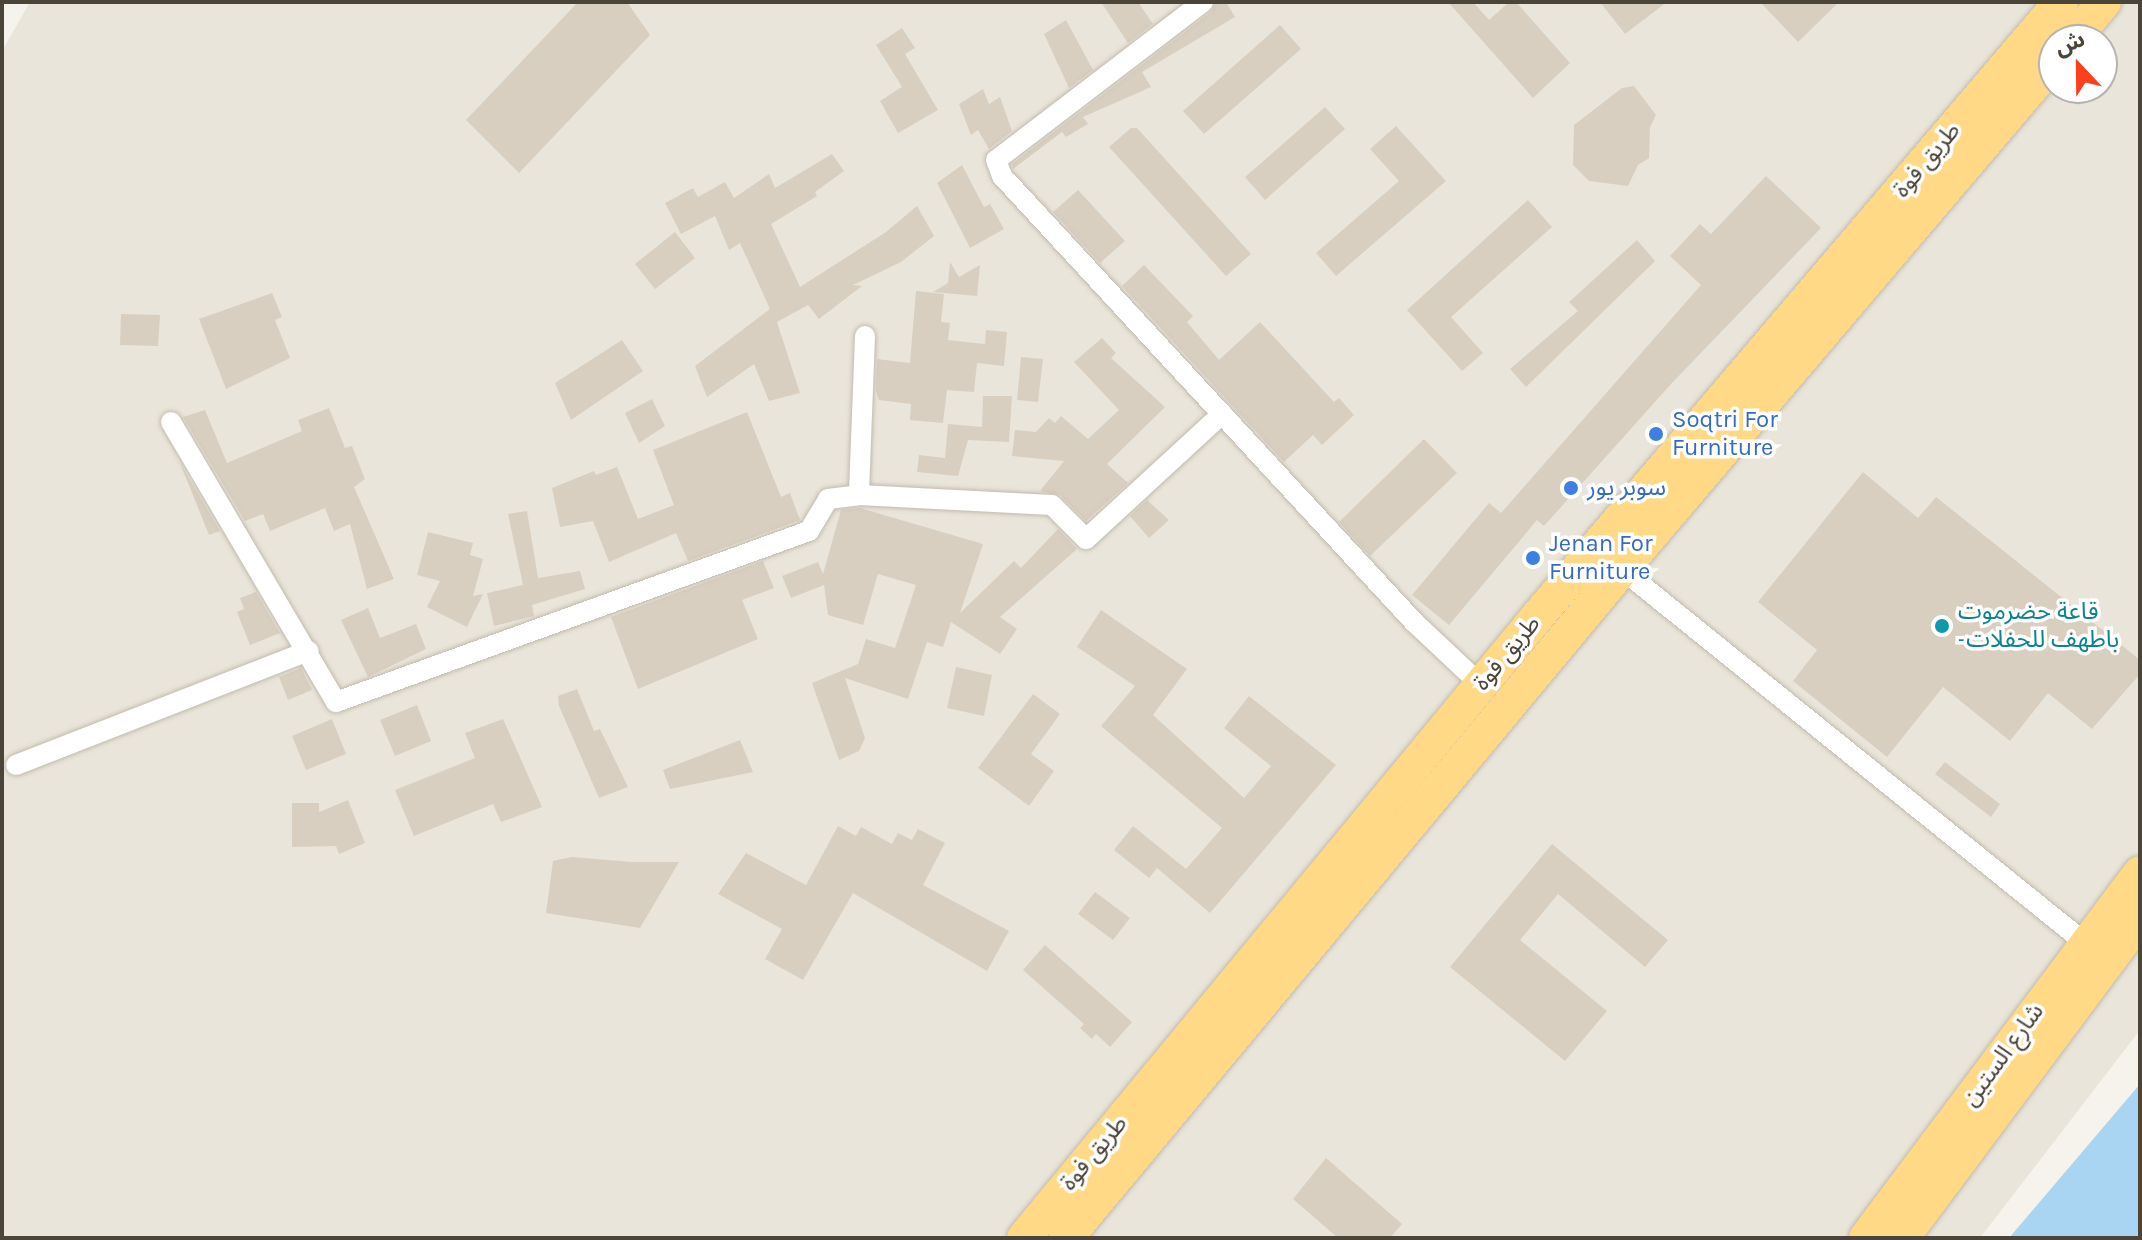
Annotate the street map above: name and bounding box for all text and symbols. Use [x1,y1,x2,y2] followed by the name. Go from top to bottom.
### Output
[2038,24,2118,104] north arrow
[2051,26,2089,61] text: ش
[1887,117,1967,203] street label: طريق فوة
[1672,406,1778,462] place label: Soqtri For Furniture
[1647,425,1665,443] marker: Soqtri For Furniture
[1587,474,1666,502] place label: سوبر يور
[1562,479,1580,497] marker: سوبر يور
[1549,530,1653,586] place label: Jenan For Furniture
[1524,549,1542,567] marker: Jenan For Furniture
[1958,598,2119,654] place label: قاعة حضرموت -باطهف للحفلات
[1467,610,1547,696] street label: طريق فوة
[1933,617,1951,635] marker: قاعة حضرموت -باطهف للحفلات
[1956,998,2050,1112] street label: شارع الستين
[1054,1110,1134,1196] street label: طريق فوة

